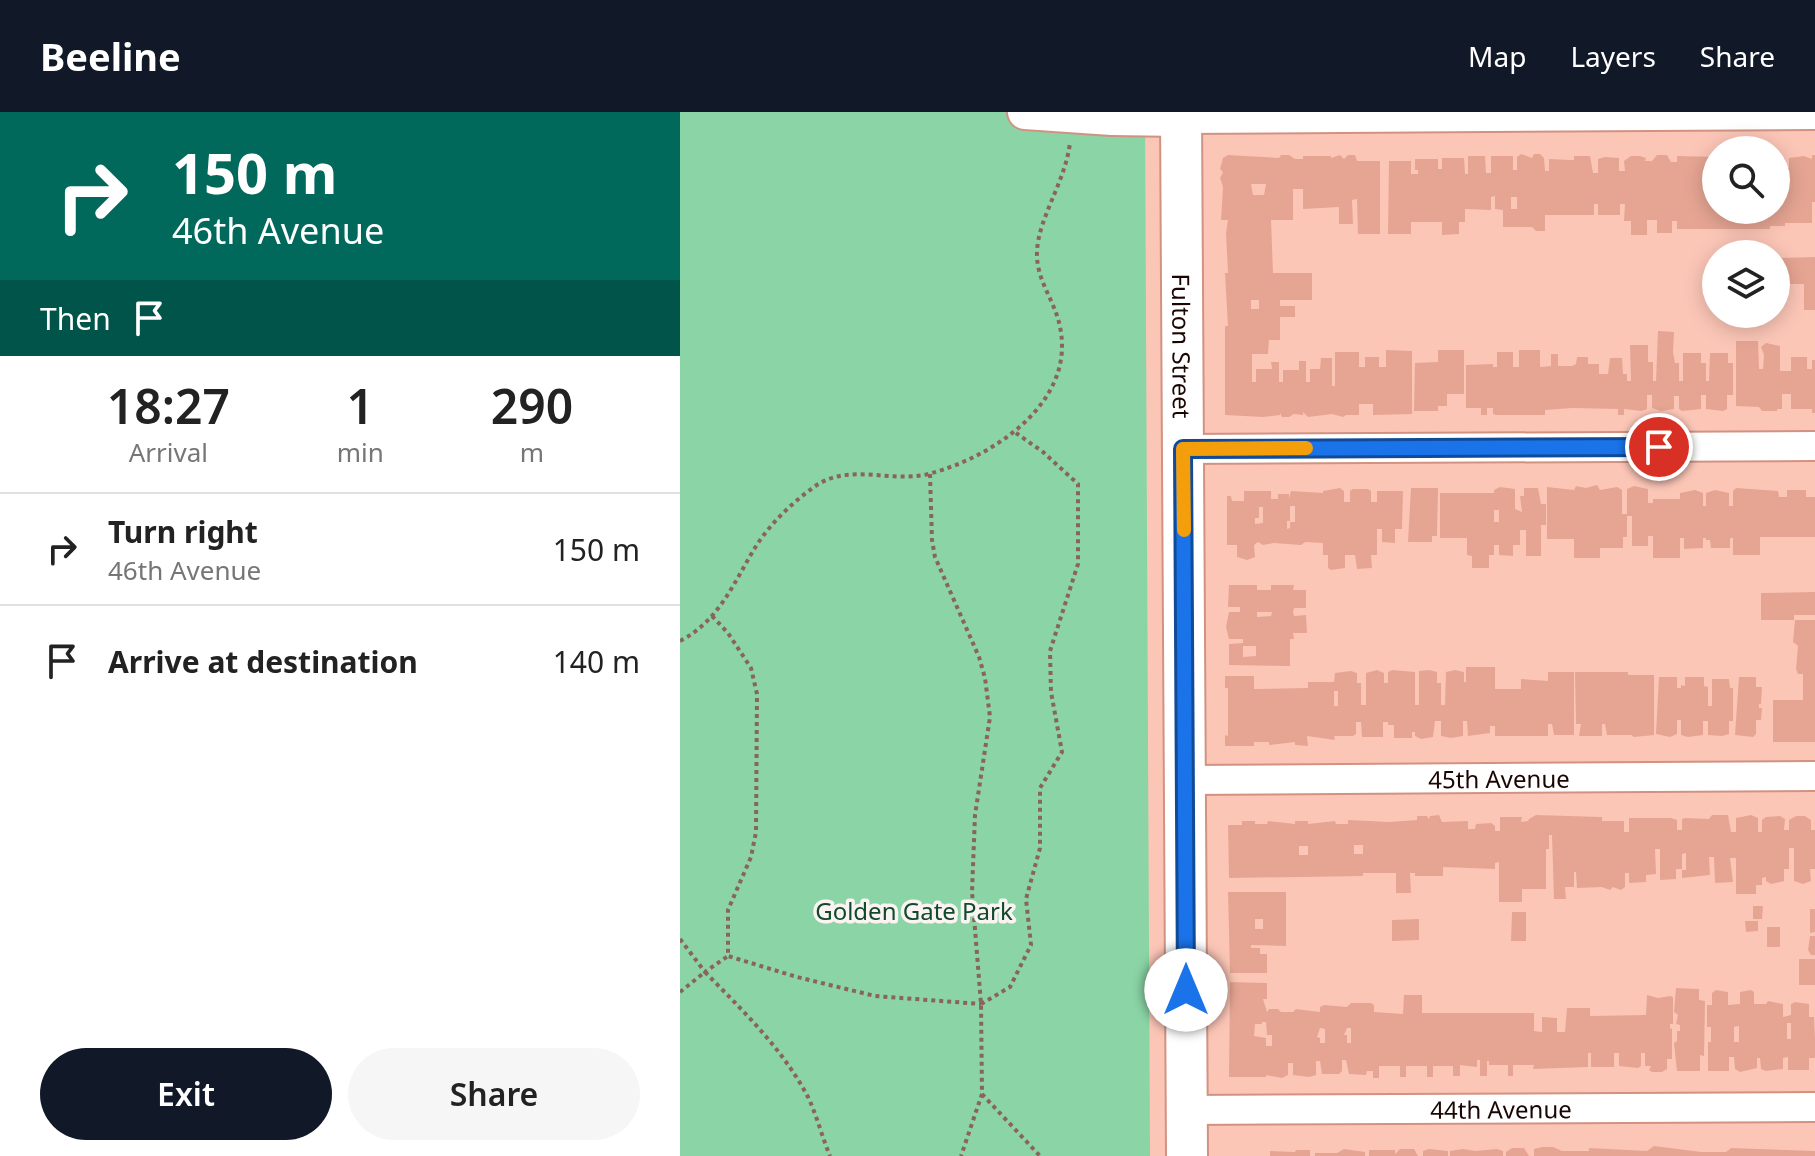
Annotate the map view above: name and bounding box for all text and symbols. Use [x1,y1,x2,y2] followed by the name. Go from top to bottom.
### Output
[40,30,181,82] text: Beeline
[1468,37,1526,75] text: Map
[1570,37,1656,75] text: Layers
[1700,37,1775,75] text: Share
[172,134,337,210] text: 150 m
[1702,136,1790,328] map controls
[1702,136,1790,224] button: search
[40,144,144,248] icon: right
[172,206,384,255] text: 46th Avenue
[1702,240,1790,328] button: layers
[1165,273,1199,419] street label: Fulton Street
[127,296,171,340] icon: arrive
[40,298,111,339] text: Then
[107,373,230,438] text: 18:27
[347,373,374,438] text: 1
[491,373,573,438] text: 290
[1625,413,1693,481] pin
[1637,425,1681,469] icon: arrive
[129,434,208,470] text: Arrival
[337,434,384,470] text: min
[520,434,544,470] text: m
[108,511,258,552] text: Turn right
[40,527,84,571] icon: right
[553,529,640,570] text: 150 m
[108,552,261,588] text: 46th Avenue
[40,639,84,683] icon: arrive
[108,641,418,682] text: Arrive at destination
[553,641,640,682] text: 140 m
[1428,761,1570,795] street label: 45th Avenue
[815,894,1013,927] park label: Golden Gate Park
[1144,948,1228,1032] position arrow
[40,1048,332,1140] button: Exit
[348,1048,640,1140] button: Share
[1430,1092,1572,1125] street label: 44th Avenue

